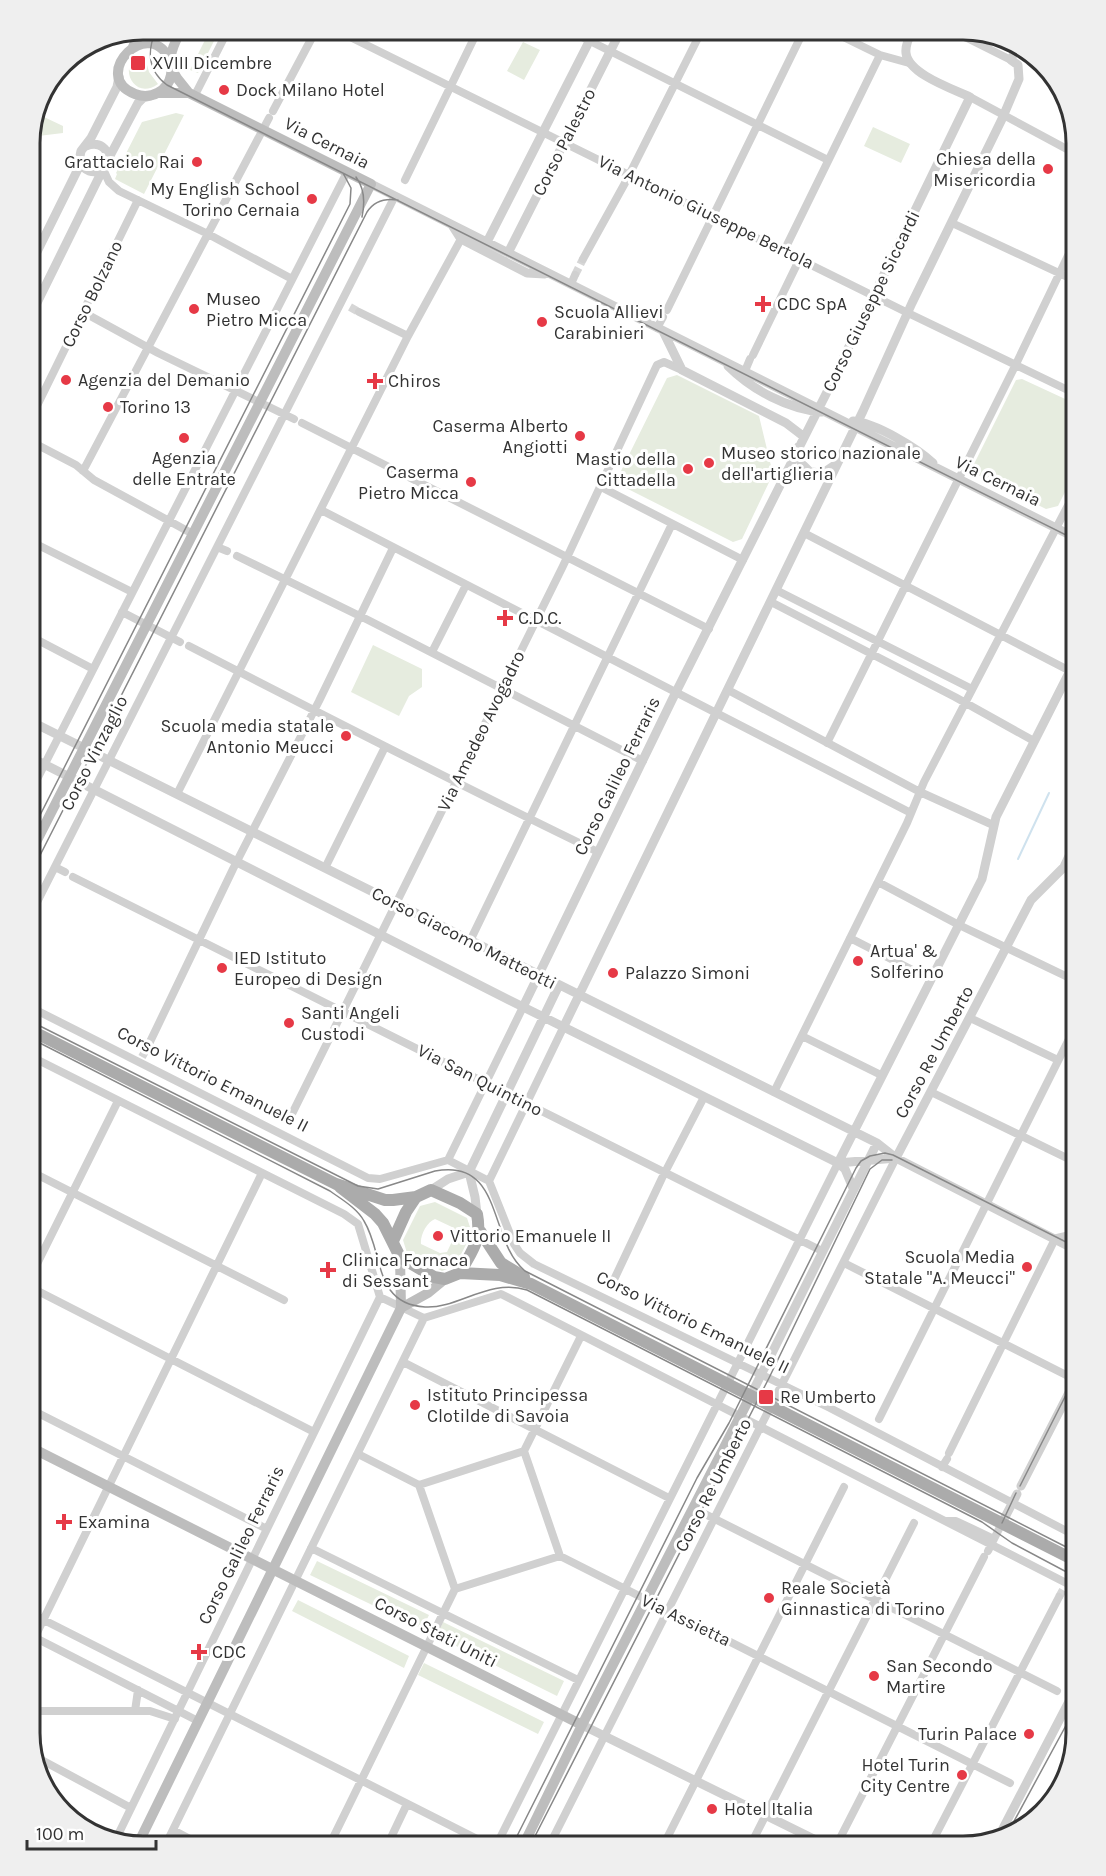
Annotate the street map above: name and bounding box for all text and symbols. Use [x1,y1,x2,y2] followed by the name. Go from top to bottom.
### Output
[152,52,272,74] place label: XVIII Dicembre
[129,54,147,72] marker: XVIII Dicembre
[236,79,385,101] place label: Dock Milano Hotel
[217,83,231,97] marker: Dock Milano Hotel
[527,85,601,199] street label: Corso Palestro
[281,112,373,174] street label: Via Cernaia
[933,148,1036,191] place label: Chiesa della Misericordia
[594,150,818,274] street label: Via Antonio Giuseppe Bertola
[64,151,185,173] place label: Grattacielo Rai
[190,155,204,169] marker: Grattacielo Rai
[1041,162,1055,176] marker: Chiesa della Misericordia
[150,178,300,221] place label: My English School Torino Cernaia
[305,192,319,206] marker: My English School Torino Cernaia
[817,207,925,395] street label: Corso Giuseppe Siccardi
[57,237,127,351] street label: Corso Bolzano
[206,288,307,331] place label: Museo Pietro Micca
[777,293,847,315] place label: CDC SpA
[754,295,772,313] marker: CDC SpA
[554,301,664,344] place label: Scuola Allievi Carabinieri
[187,302,201,316] marker: Museo Pietro Micca
[535,315,549,329] marker: Scuola Allievi Carabinieri
[78,369,250,391] place label: Agenzia del Demanio
[388,370,441,392] place label: Chiros
[366,372,384,390] marker: Chiros
[59,373,73,387] marker: Agenzia del Demanio
[120,396,191,418] place label: Torino 13
[101,400,115,414] marker: Torino 13
[432,415,568,458] place label: Caserma Alberto Angiotti
[573,429,587,443] marker: Caserma Alberto Angiotti
[177,431,191,445] marker: Agenzia delle Entrate
[721,442,921,485] place label: Museo storico nazionale dell'artiglieria
[132,447,236,490] place label: Agenzia delle Entrate
[575,448,676,491] place label: Mastio della Cittadella
[952,451,1044,511] street label: Via Cernaia
[702,456,716,470] marker: Museo storico nazionale dell'artiglieria
[358,461,459,504] place label: Caserma Pietro Micca
[681,462,695,476] marker: Mastio della Cittadella
[464,475,478,489] marker: Caserma Pietro Micca
[518,607,562,629] place label: C.D.C.
[496,609,514,627] marker: C.D.C.
[433,647,529,815] street label: Via Amedeo Avogadro
[56,692,132,814] street label: Corso Vinzaglio
[569,693,665,859] street label: Corso Galileo Ferraris
[160,715,334,758] place label: Scuola media statale Antonio Meucci
[339,729,353,743] marker: Scuola media statale Antonio Meucci
[368,882,560,994] street label: Corso Giacomo Matteotti
[870,940,944,983] place label: Artua' & Solferino
[234,947,383,990] place label: IED Istituto Europeo di Design
[851,954,865,968] marker: Artua' & Solferino
[215,961,229,975] marker: IED Istituto Europeo di Design
[625,962,750,984] place label: Palazzo Simoni
[606,966,620,980] marker: Palazzo Simoni
[890,982,978,1122] street label: Corso Re Umberto
[301,1002,400,1045] place label: Santi Angeli Custodi
[282,1016,296,1030] marker: Santi Angeli Custodi
[113,1021,313,1137] street label: Corso Vittorio Emanuele II
[414,1039,546,1121] street label: Via San Quintino
[450,1225,611,1247] place label: Vittorio Emanuele II
[431,1229,445,1243] marker: Vittorio Emanuele II
[864,1246,1015,1289] place label: Scuola Media Statale "A. Meucci"
[342,1249,468,1292] place label: Clinica Fornaca di Sessant
[1020,1260,1034,1274] marker: Scuola Media Statale "A. Meucci"
[319,1261,337,1279] marker: Clinica Fornaca di Sessant
[593,1266,793,1378] street label: Corso Vittorio Emanuele II
[427,1384,588,1427] place label: Istituto Principessa Clotilde di Savoia
[780,1386,876,1408] place label: Re Umberto
[757,1388,775,1406] marker: Re Umberto
[408,1398,422,1412] marker: Istituto Principessa Clotilde di Savoia
[670,1414,756,1556] street label: Corso Re Umberto
[193,1462,289,1628] street label: Corso Galileo Ferraris
[78,1511,150,1533] place label: Examina
[55,1513,73,1531] marker: Examina
[781,1577,945,1620] place label: Reale Società Ginnastica di Torino
[638,1589,734,1651] street label: Via Assietta
[762,1591,776,1605] marker: Reale Società Ginnastica di Torino
[371,1592,501,1672] street label: Corso Stati Uniti
[212,1641,246,1663] place label: CDC
[190,1643,208,1661] marker: CDC
[886,1655,993,1698] place label: San Secondo Martire
[867,1669,881,1683] marker: San Secondo Martire
[918,1723,1017,1745] place label: Turin Palace
[1022,1727,1036,1741] marker: Turin Palace
[861,1754,950,1797] place label: Hotel Turin City Centre
[955,1768,969,1782] marker: Hotel Turin City Centre
[724,1798,813,1820] place label: Hotel Italia
[705,1802,719,1816] marker: Hotel Italia
[27,1813,156,1851] scale bar
[36,1823,84,1845] text: 100 m

